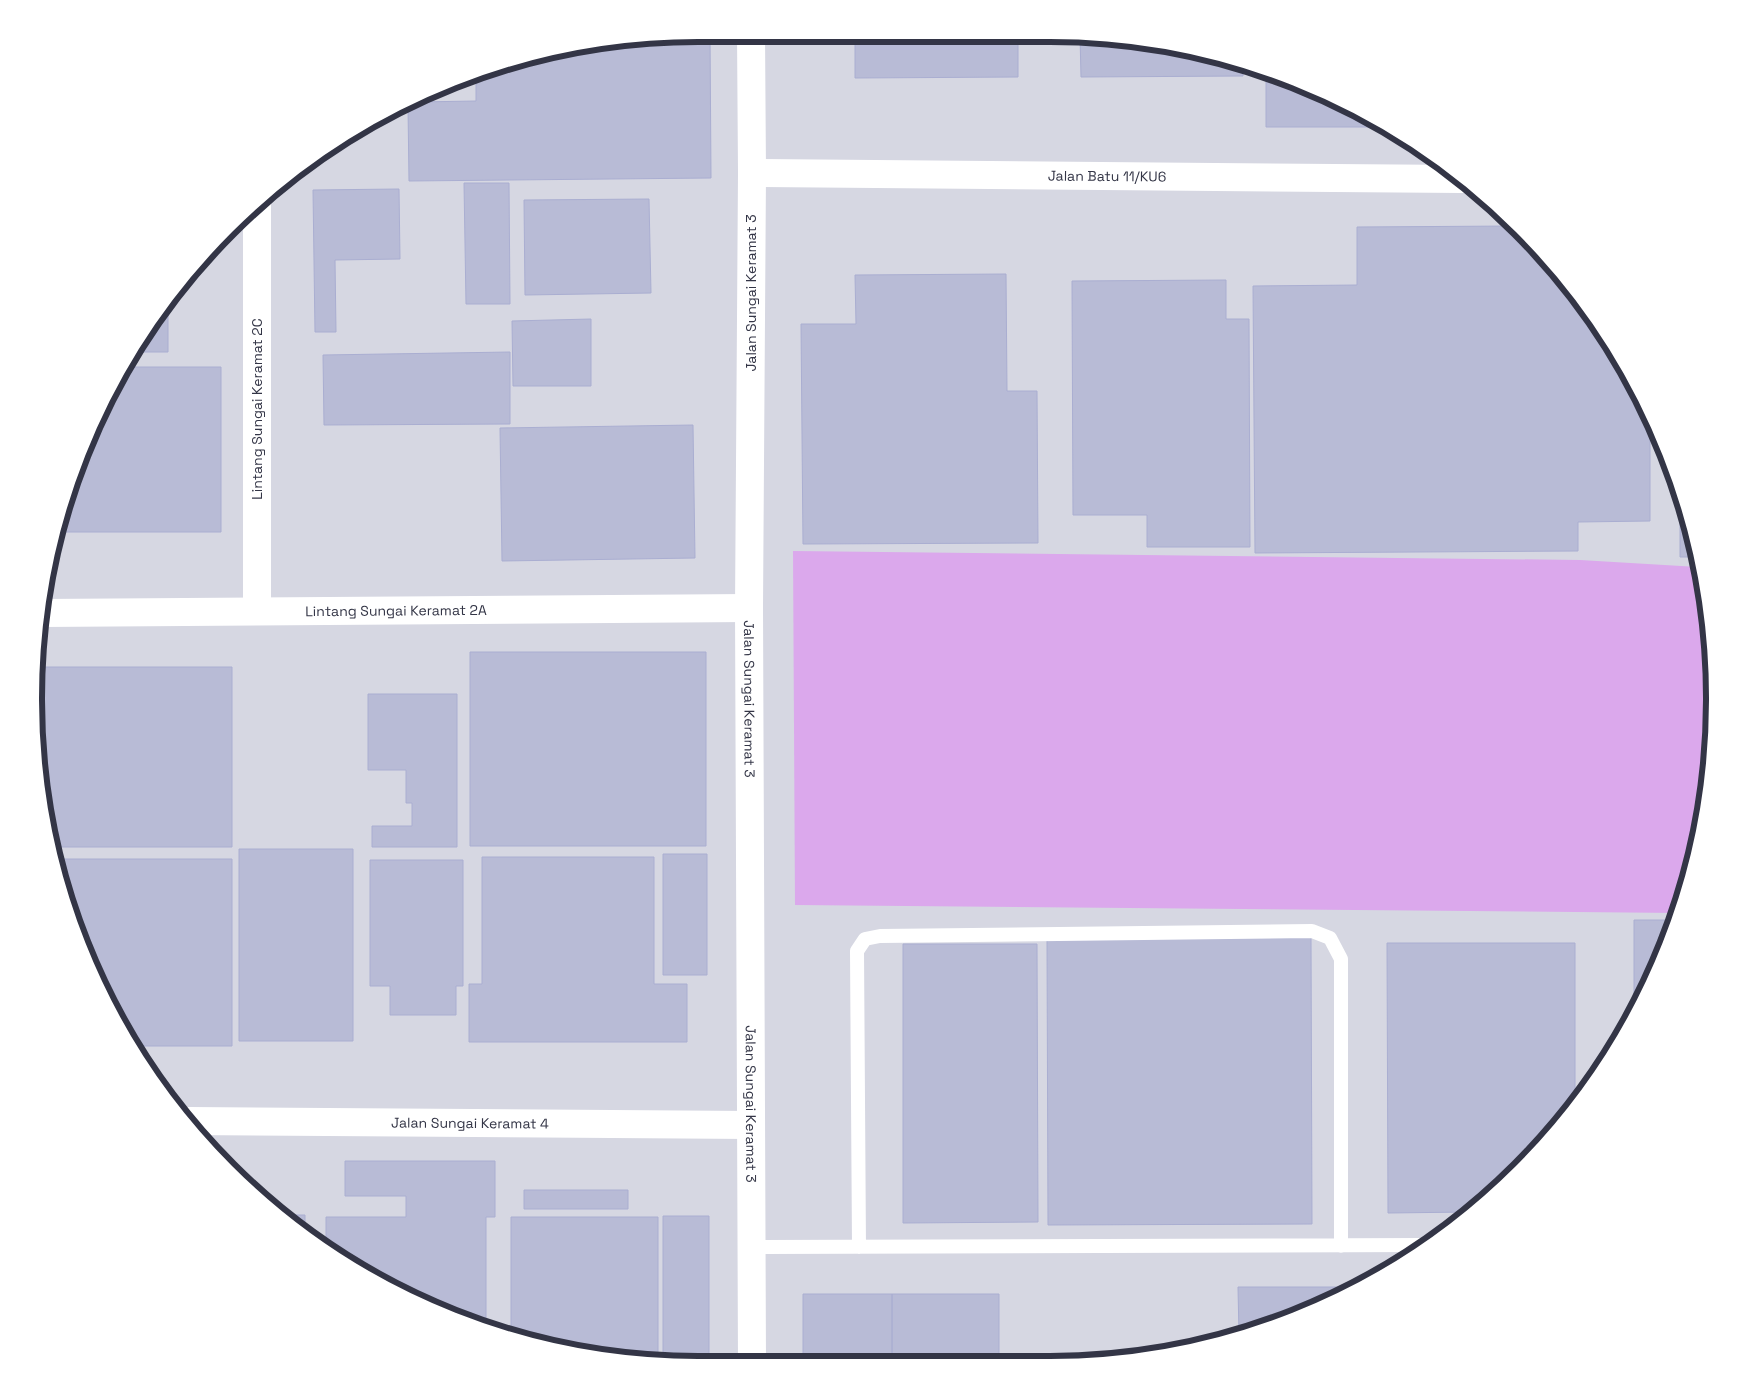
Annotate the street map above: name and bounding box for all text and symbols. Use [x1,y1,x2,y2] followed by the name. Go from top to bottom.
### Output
[1048,166,1166,186] street label: Jalan Batu 11/KU6
[742,214,760,372] street label: Jalan Sungai Keramat 3
[248,318,266,500] street label: Lintang Sungai Keramat 2C
[305,601,487,620] street label: Lintang Sungai Keramat 2A
[740,620,759,778] street label: Jalan Sungai Keramat 3
[742,1025,760,1183] street label: Jalan Sungai Keramat 3
[391,1113,549,1133] street label: Jalan Sungai Keramat 4

